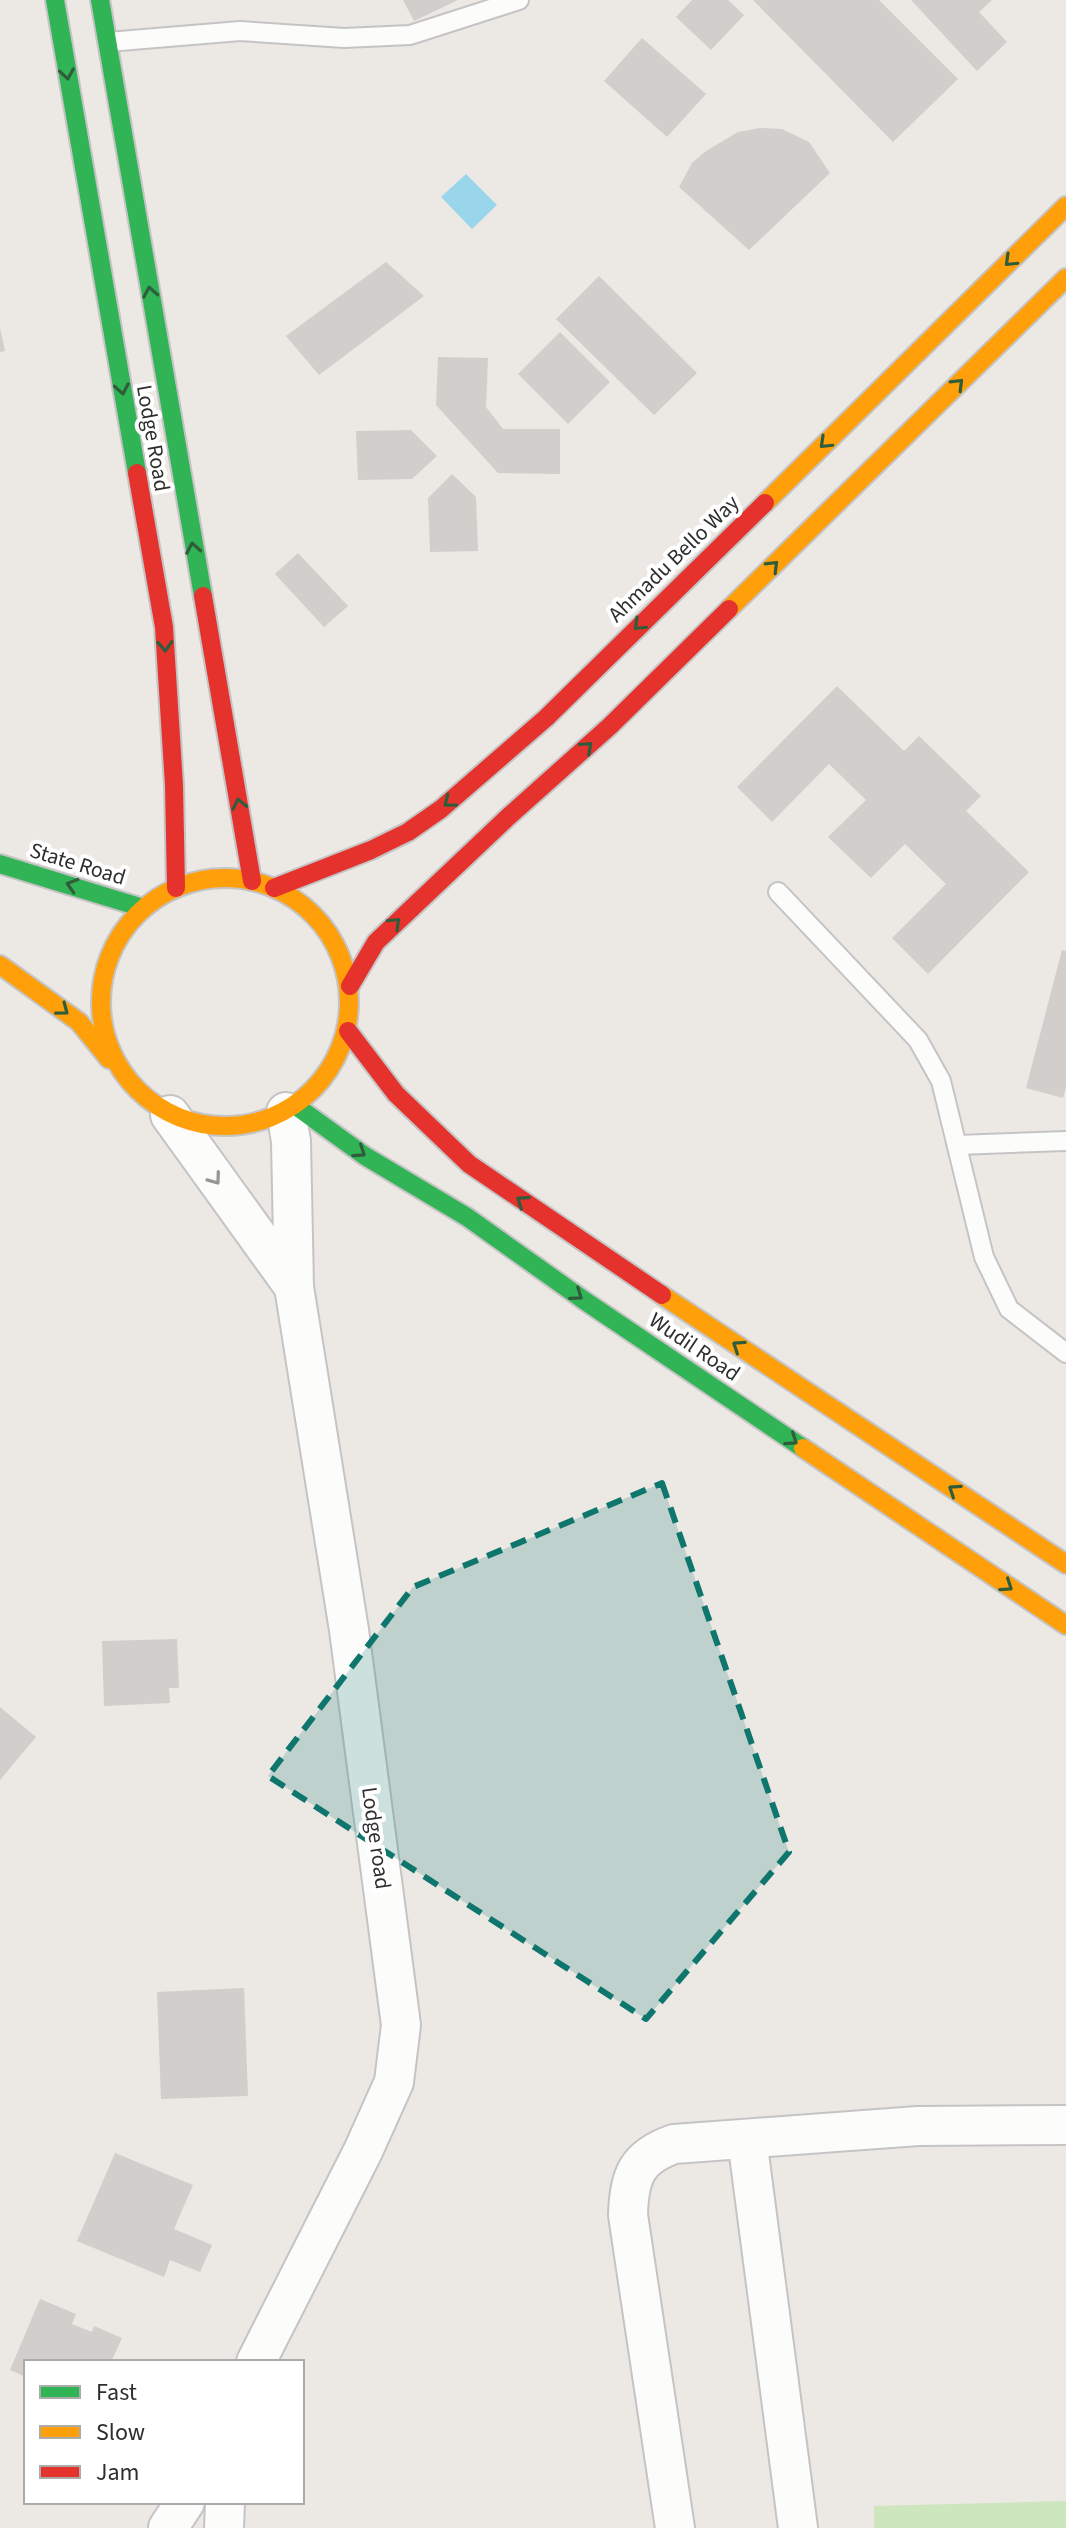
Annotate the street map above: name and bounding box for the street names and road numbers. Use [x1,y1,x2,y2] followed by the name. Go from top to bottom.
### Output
[128,382,178,494] street label: Lodge Road
[601,487,747,630] street label: Ahmadu Bello Way
[26,834,130,894] street label: State Road
[642,1304,747,1389] street label: Wudil Road
[353,1785,399,1891] street label: Lodge road

